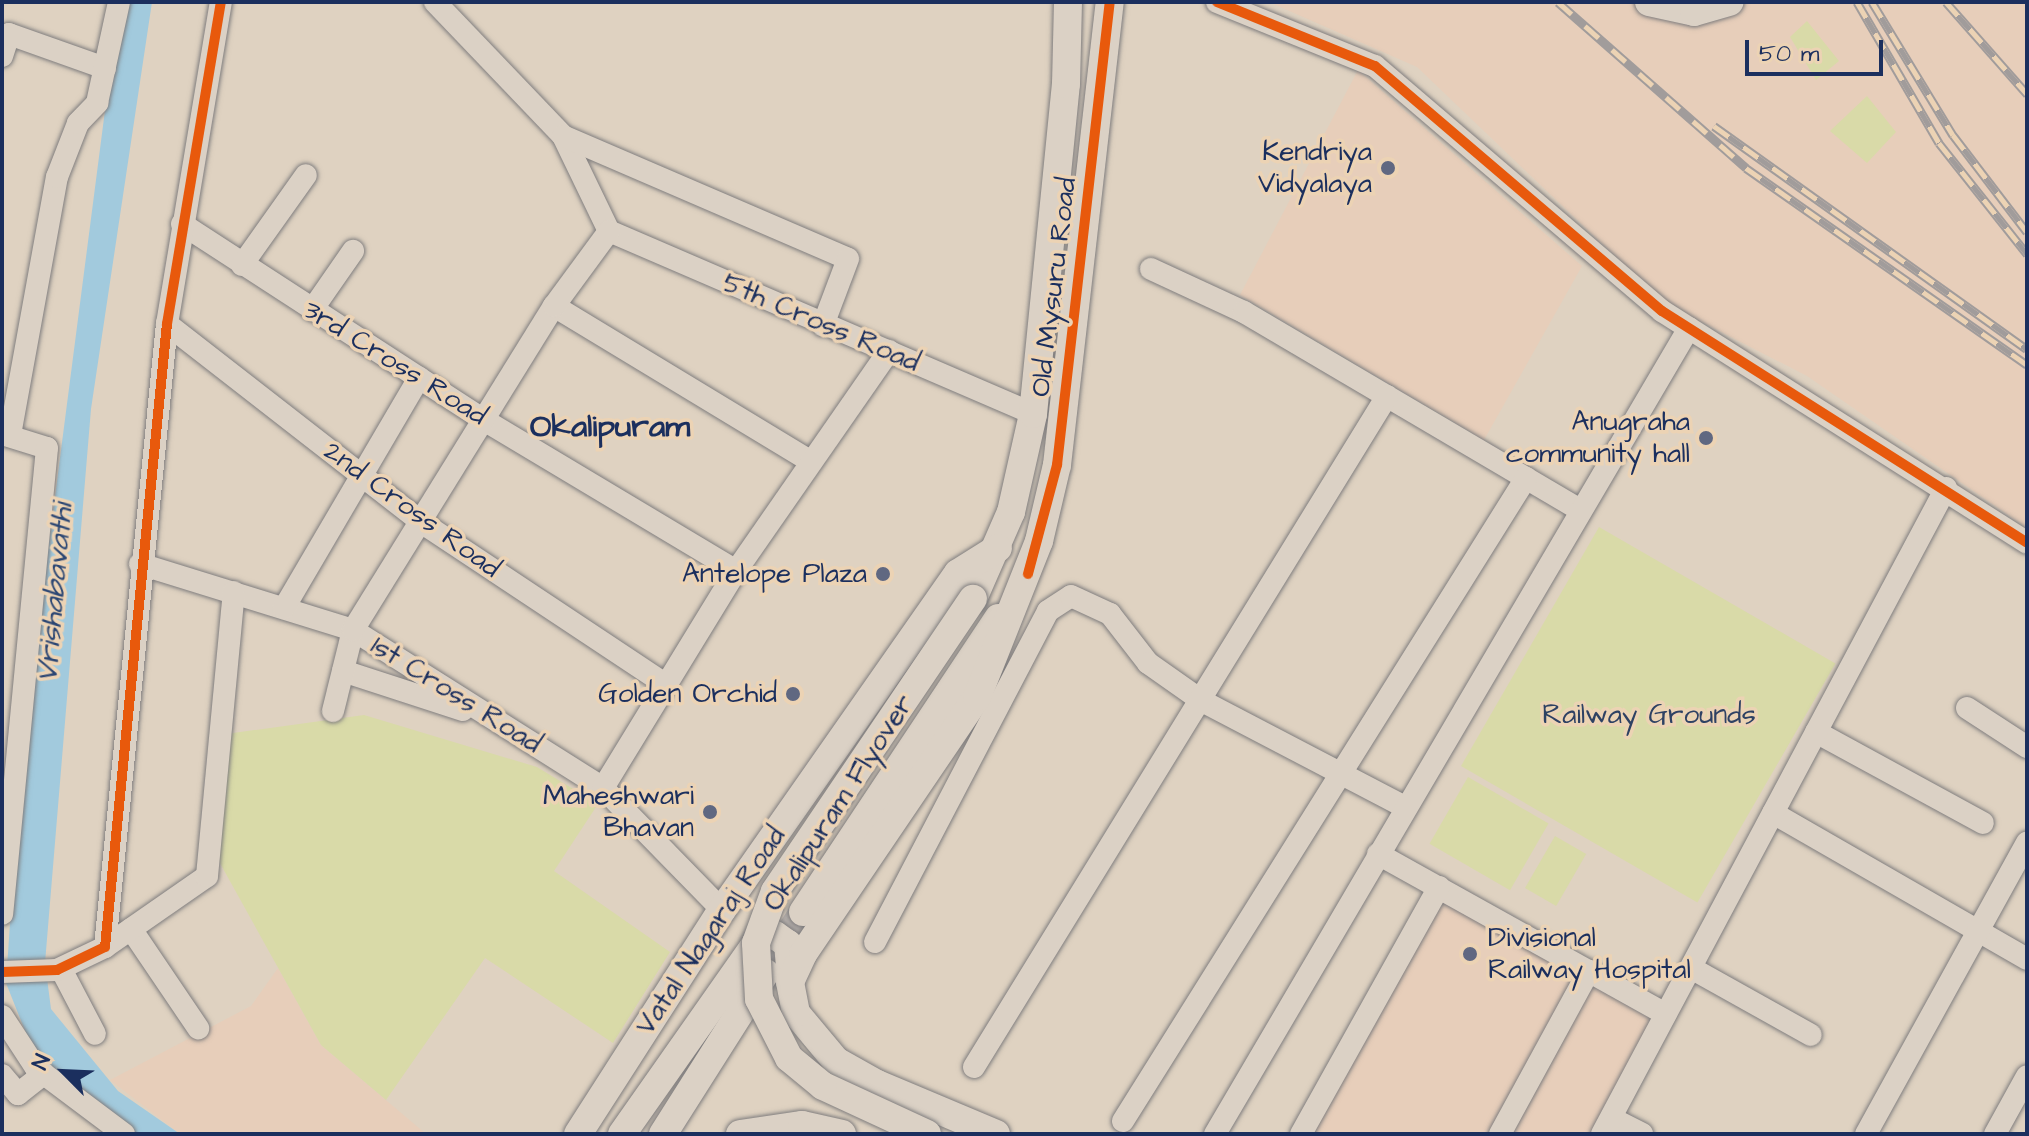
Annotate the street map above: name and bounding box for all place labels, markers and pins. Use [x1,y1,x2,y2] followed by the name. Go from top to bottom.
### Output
[1258,135,1372,201] place label: Kendriya Vidyalaya
[1379,159,1397,177] marker: Kendriya Vidyalaya
[1506,405,1690,471] place label: Anugraha community hall
[1697,429,1715,447] marker: Anugraha community hall
[682,557,867,591] place label: Antelope Plaza
[874,565,892,583] marker: Antelope Plaza
[598,677,777,711] place label: Golden Orchid
[784,685,802,703] marker: Golden Orchid
[543,779,694,845] place label: Maheshwari Bhavan
[701,803,719,821] marker: Maheshwari Bhavan
[1488,921,1691,987] place label: Divisional Railway Hospital
[1459,943,1481,965] marker: Divisional Railway Hospital

